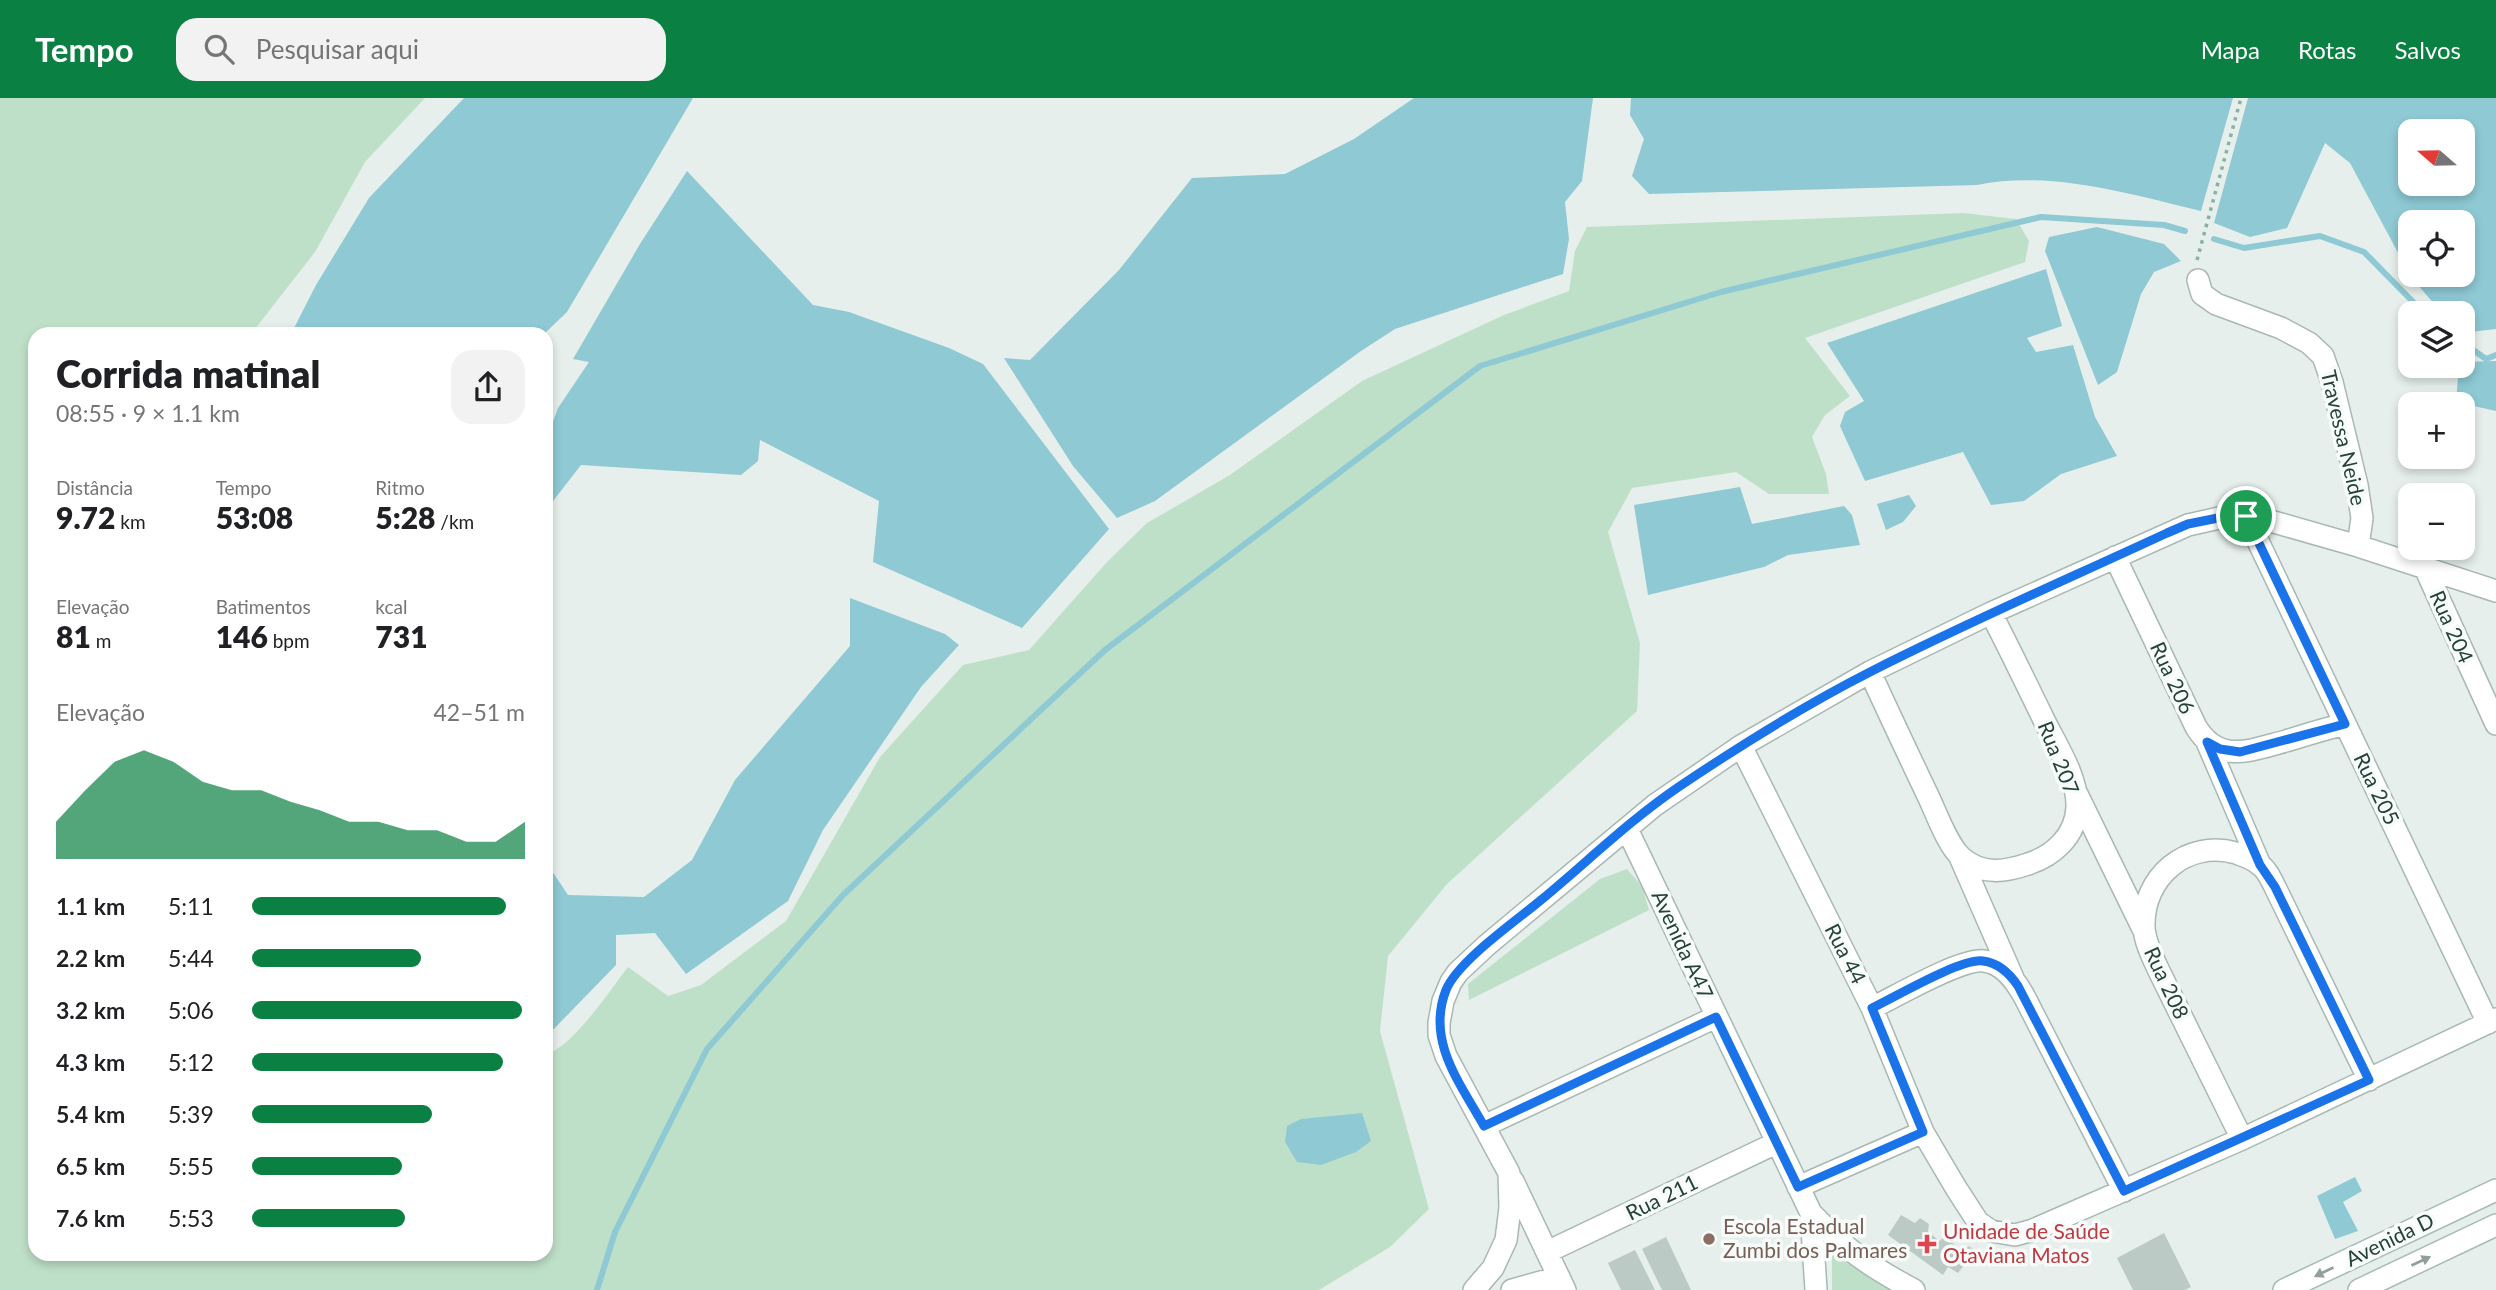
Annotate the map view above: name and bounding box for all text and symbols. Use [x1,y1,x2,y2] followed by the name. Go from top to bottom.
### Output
[176,18,666,81] search box
[35,29,134,69] text: Tempo
[200,30,238,68] icon: search
[256,33,419,65] text: Pesquisar aqui
[2201,35,2260,64] text: Mapa
[2298,35,2357,64] text: Rotas
[2395,35,2461,64] text: Salvos
[2398,119,2474,196] north arrow
[2398,119,2475,560] map controls
[2398,210,2475,287] button: locate
[2398,301,2475,378] button: layers
[56,350,320,396] text: Corrida matinal
[451,350,525,424] button: share
[2317,368,2372,508] street label: Travessa Neide
[2398,392,2475,469] button: +
[56,399,240,427] text: 08:55 · 9 × 1.1 km
[56,476,133,499] text: Distância
[216,476,272,499] text: Tempo
[375,476,425,499] text: Ritmo
[2398,483,2475,560] button: −
[2216,486,2276,546] pin
[2227,497,2265,535] icon: arrive
[56,499,115,535] text: 9.72
[216,499,293,535] text: 53:08
[375,499,435,535] text: 5:28
[115,510,146,533] text: km
[435,510,474,533] text: /km
[2425,586,2479,667] street label: Rua 204
[56,595,130,618] text: Elevação
[216,595,311,618] text: Batimentos
[375,595,407,618] text: kcal
[56,618,91,654] text: 81
[216,618,268,654] text: 146
[375,618,428,654] text: 731
[91,629,111,652] text: m
[268,629,310,652] text: bpm
[2146,637,2201,717] street label: Rua 206
[56,698,145,726] text: Elevação
[433,698,525,726] text: 42–51 m
[2033,717,2085,798] street label: Rua 207
[2349,748,2405,828] street label: Rua 205
[1647,886,1719,1003] street label: Avenida A47
[56,892,125,920] text: 1.1 km
[168,892,214,920] text: 5:11
[1821,919,1872,988] street label: Rua 44
[2140,942,2195,1022] street label: Rua 208
[56,944,125,972] text: 2.2 km
[168,944,214,972] text: 5:44
[56,996,125,1024] text: 3.2 km
[168,996,214,1024] text: 5:06
[56,1048,125,1076] text: 4.3 km
[168,1048,214,1076] text: 5:12
[56,1100,125,1128] text: 5.4 km
[168,1100,214,1128] text: 5:39
[56,1152,125,1180] text: 6.5 km
[168,1152,214,1180] text: 5:55
[1621,1169,1701,1225] street label: Rua 211
[56,1204,125,1232] text: 7.6 km
[168,1204,214,1232] text: 5:53
[2341,1207,2438,1271] street label: Avenida D
[1723,1213,1907,1262] place label: Escola Estadual Zumbi dos Palmares
[1943,1218,2110,1267] place label: Unidade de Saúde Otaviana Matos
[1701,1231,1717,1247] marker: Escola Estadual Zumbi dos Palmares
[1917,1234,1937,1254] marker: Unidade de Saúde Otaviana Matos
[2410,1255,2431,1266] one-way arrow
[2314,1266,2334,1278] one-way arrow

